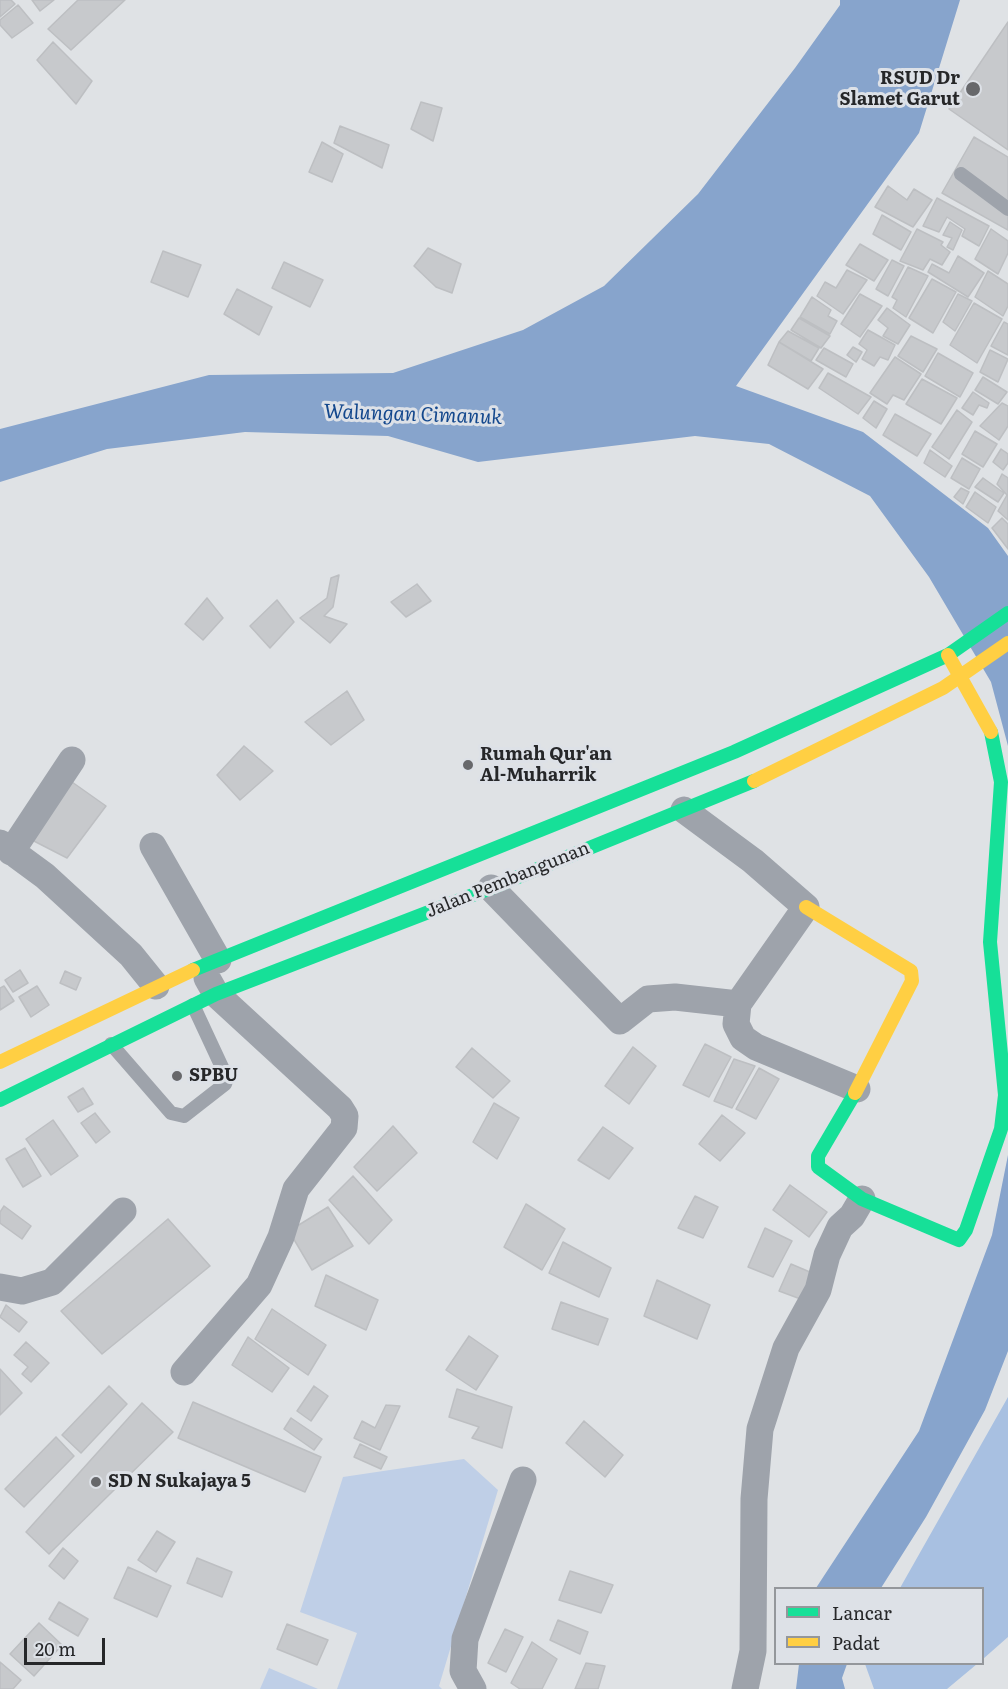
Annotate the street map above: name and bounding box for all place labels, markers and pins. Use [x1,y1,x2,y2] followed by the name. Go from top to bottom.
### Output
[840,68,960,110] place label: RSUD Dr Slamet Garut
[964,80,982,98] marker: RSUD Dr Slamet Garut
[480,744,612,786] place label: Rumah Qur'an Al-Muharrik
[461,758,475,772] marker: Rumah Qur'an Al-Muharrik
[189,1065,238,1087] place label: SPBU
[170,1069,184,1083] marker: SPBU
[108,1471,251,1493] place label: SD N Sukajaya 5
[89,1475,103,1489] marker: SD N Sukajaya 5

